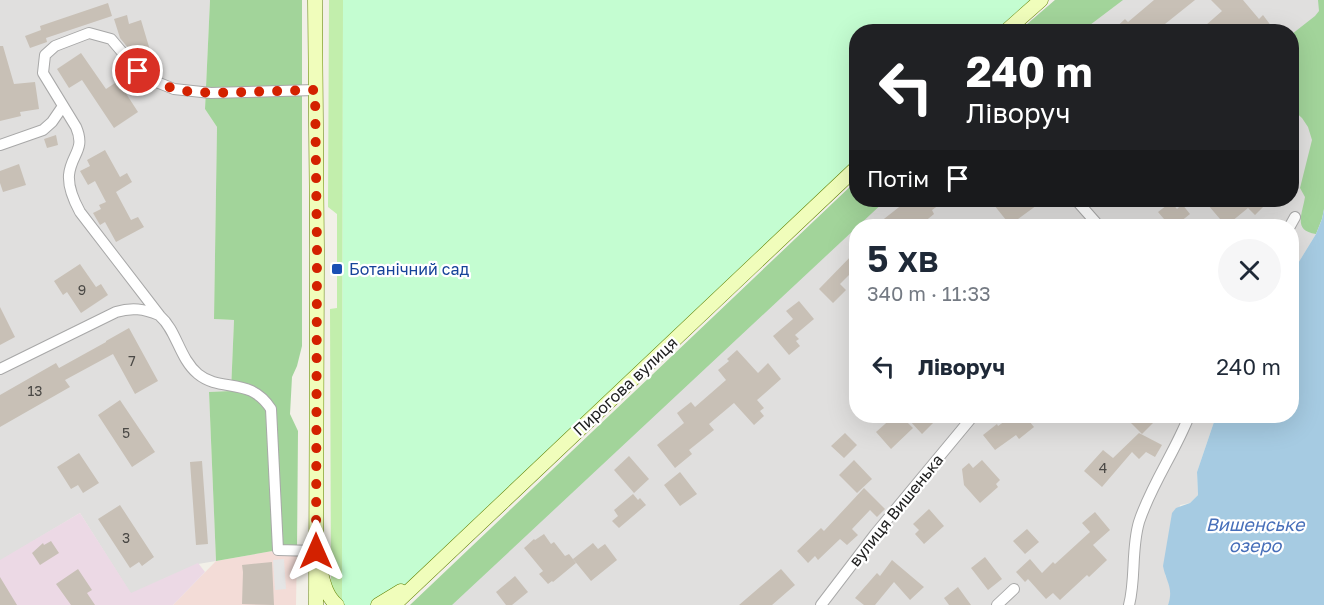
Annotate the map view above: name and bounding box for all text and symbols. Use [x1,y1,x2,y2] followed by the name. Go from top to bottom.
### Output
[112,45,163,96] pin
[966,46,1092,96] text: 240 m
[867,48,945,126] icon: left
[121,54,154,87] icon: arrive
[966,97,1070,129] text: Ліворуч
[941,162,974,195] icon: arrive
[867,165,929,192] text: Потім
[867,237,939,280] text: 5 хв
[1218,239,1281,302] button: close
[349,259,470,279] place label: Ботанічний сад
[330,262,344,276] marker: Ботанічний сад
[78,281,86,298] house number: 9
[867,281,991,305] text: 340 m · 11:33
[569,332,681,440] street label: Пирогова вулиця
[867,350,900,383] icon: left
[128,352,136,369] house number: 7
[918,353,1005,380] text: Ліворуч
[1216,353,1281,380] text: 240 m
[28,382,42,399] house number: 13
[122,424,130,441] house number: 5
[845,450,947,570] street label: вулиця Вишенька
[1099,459,1107,476] house number: 4
[1206,513,1306,556] water label: Вишенське озеро
[284,519,348,583] position arrow
[122,529,130,546] house number: 3

